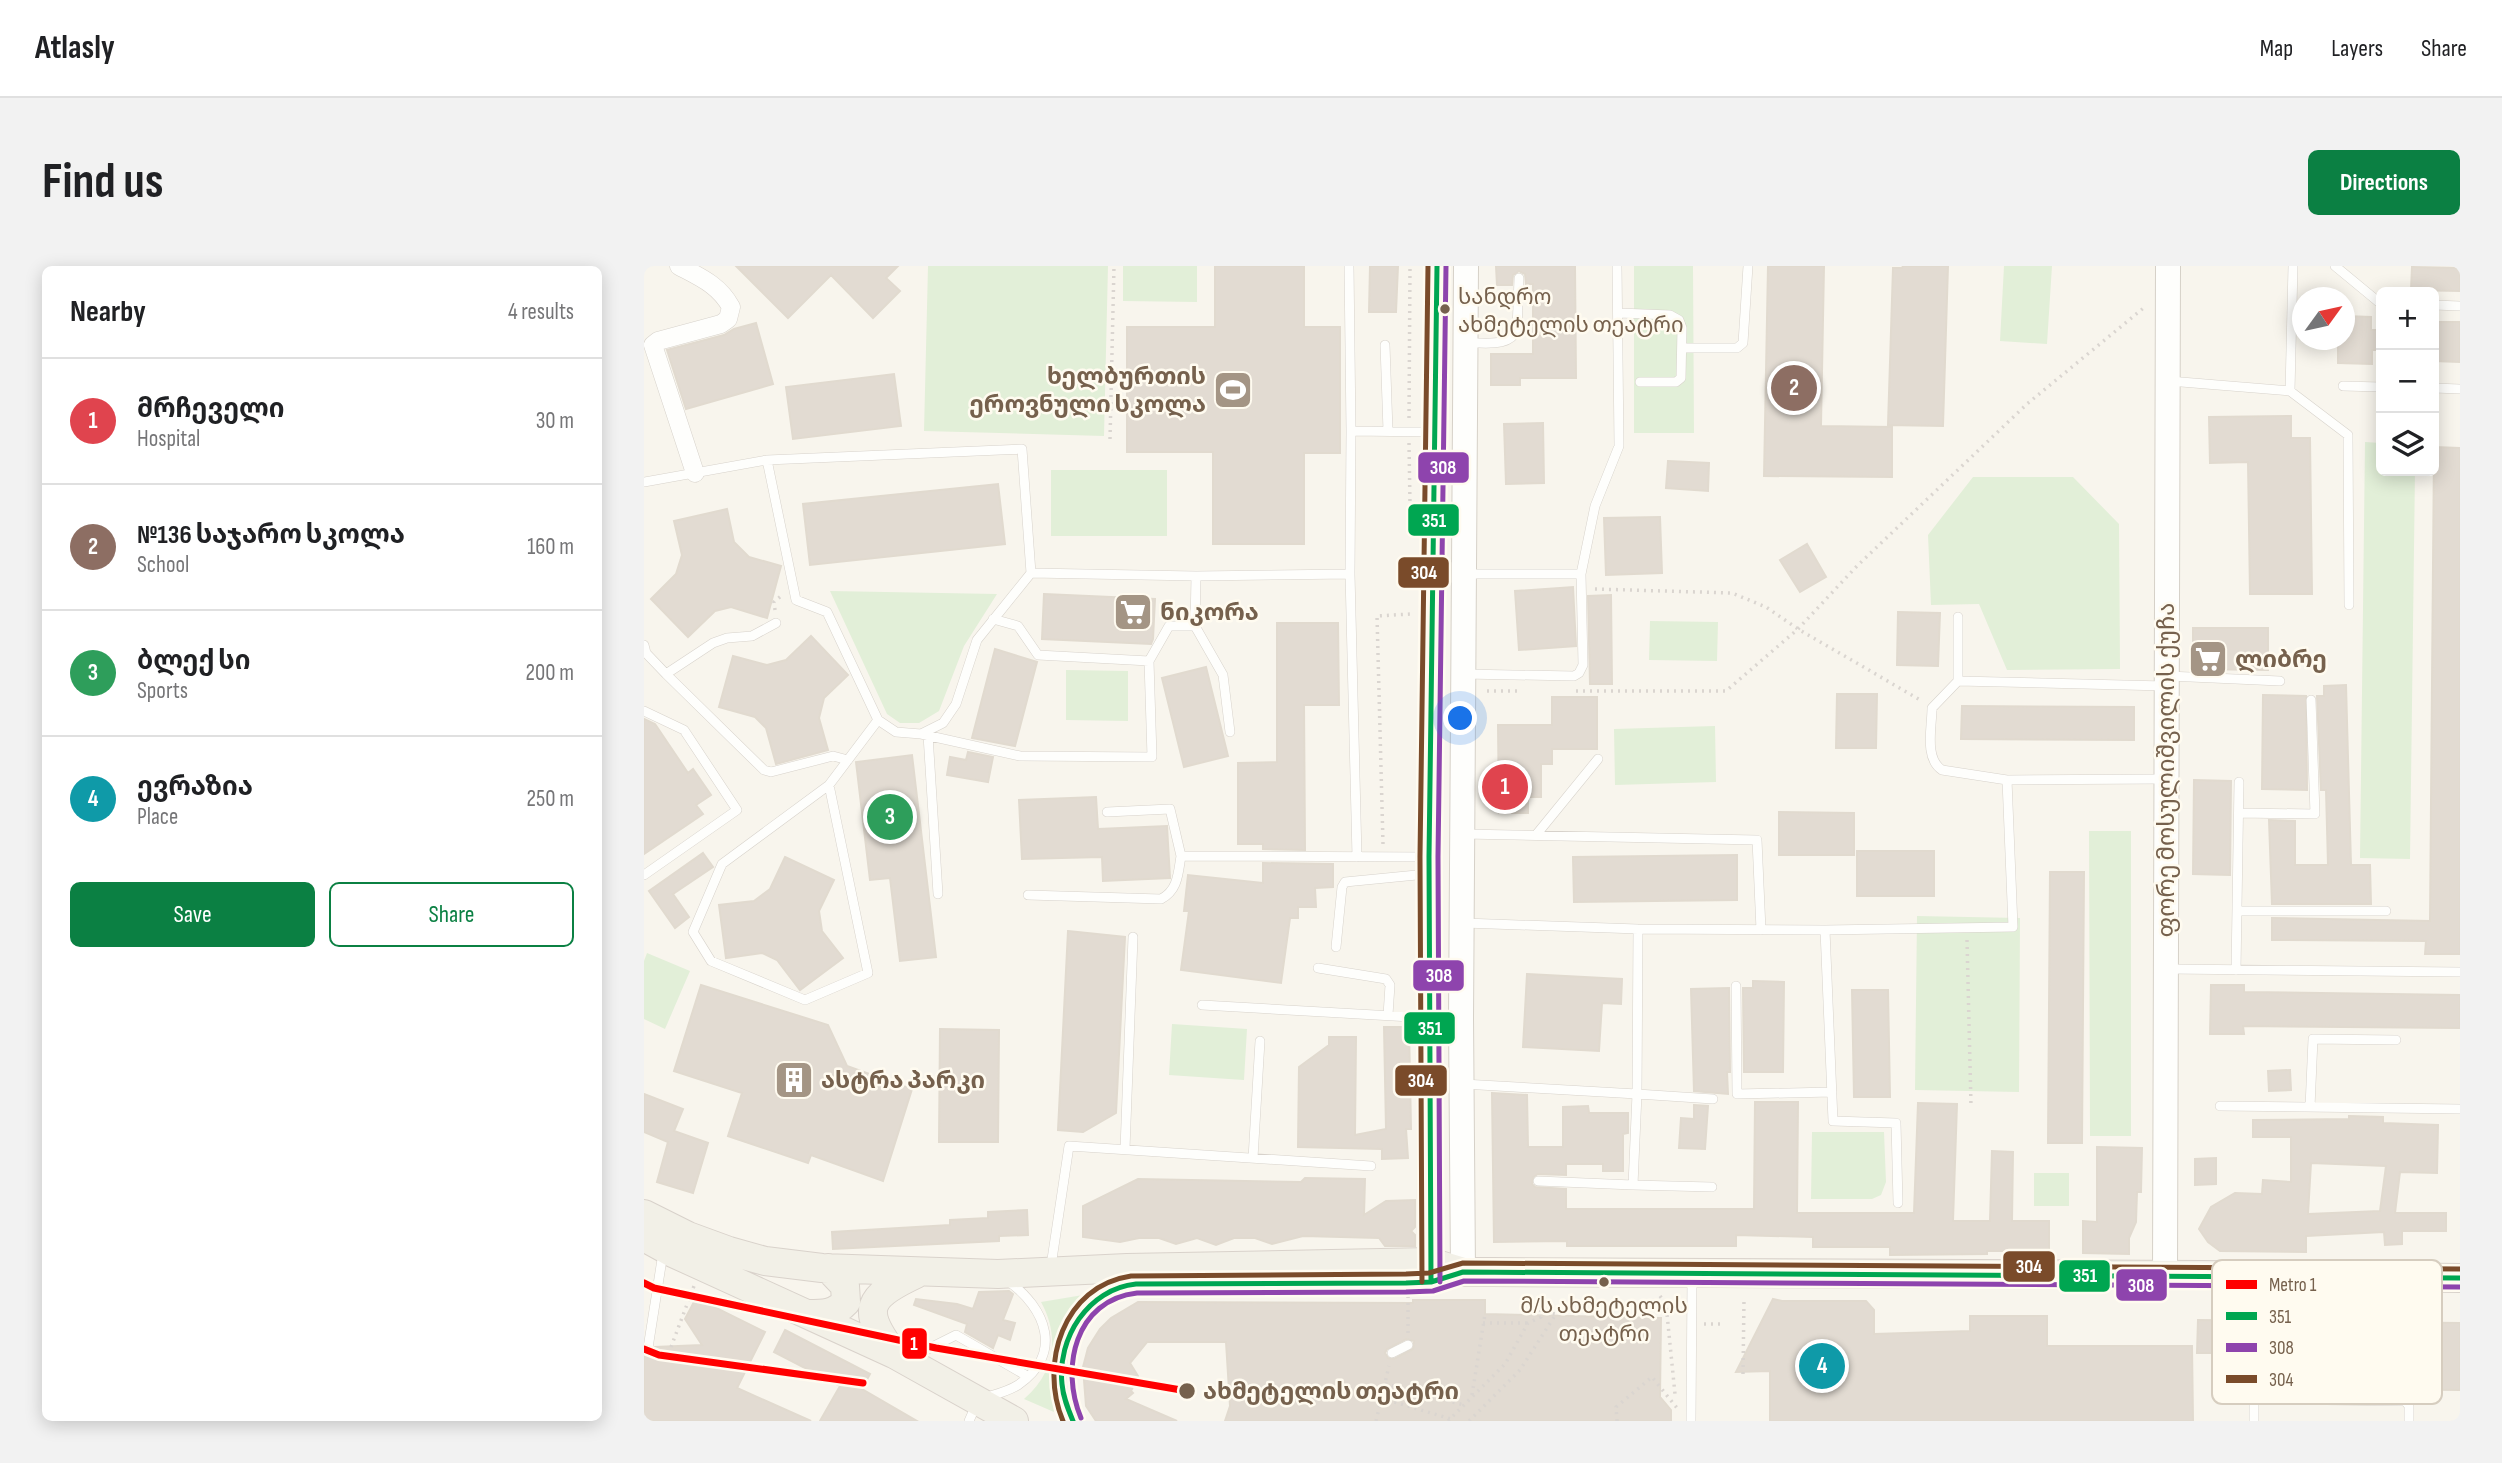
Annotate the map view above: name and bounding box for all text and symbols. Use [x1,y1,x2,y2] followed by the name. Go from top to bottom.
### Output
[35,28,115,68] text: Atlasly
[2260,34,2293,63] text: Map
[2331,34,2383,63] text: Layers
[2421,34,2467,63] text: Share
[2308,150,2460,215] button: Directions
[42,153,164,212] text: Find us
[1458,284,1684,339] place label: სანდრო ახმეტელის თეატრი
[2292,287,2355,350] north arrow
[2376,287,2439,476] map controls
[2376,287,2439,350] button: +
[70,294,146,330] text: Nearby
[508,298,574,326] text: 4 results
[1438,302,1452,316] marker: სანდრო ახმეტელის თეატრი
[2376,350,2439,413] button: −
[969,362,1206,419] place label: ხელბურთის ეროვნული სკოლა
[1771,362,1817,414] pin: 2
[1212,369,1254,411] sports icon: ხელბურთის ეროვნული სკოლა
[137,394,285,425] text: მრჩეველი
[88,407,98,435] text: 1
[536,407,574,435] text: 30 m
[2376,413,2439,476] button: layers
[137,425,200,453] text: Hospital
[1417,451,1470,484] line badge: 308
[1430,457,1456,480] text: 308
[1407,503,1460,537] line badge: 351
[1422,510,1447,533] text: 351
[137,520,405,551] text: №136 საჯარო სკოლა
[88,533,98,561] text: 2
[527,533,574,561] text: 160 m
[137,551,189,579] text: School
[1397,556,1450,589] line badge: 304
[1411,562,1437,585] text: 304
[1112,591,1154,633] supermarket icon: ნიკორა
[1160,598,1259,627] place label: ნიკორა
[2152,603,2181,937] street label: ფორე მოსულიშვილის ქუჩა
[2187,638,2229,680] supermarket icon: ლიბრე
[2235,645,2327,674] place label: ლიბრე
[137,646,251,677] text: ბლექ სი
[88,659,98,687] text: 3
[526,659,574,687] text: 200 m
[137,677,188,705] text: Sports
[1443,701,1477,735] your location
[1482,761,1528,813] pin: 1
[137,772,253,803] text: ევრაზია
[88,785,98,813] text: 4
[527,785,574,813] text: 250 m
[867,791,913,843] pin: 3
[137,803,178,831] text: Place
[70,882,315,947] button: Save
[329,882,574,947] button: Share
[1412,959,1465,992] line badge: 308
[1426,965,1452,988] text: 308
[1403,1011,1456,1045] line badge: 351
[1418,1018,1443,1041] text: 351
[773,1059,815,1101] building icon: ასტრა პარკი
[1394,1064,1448,1097] line badge: 304
[821,1066,985,1095] place label: ასტრა პარკი
[1408,1070,1434,1093] text: 304
[2002,1250,2056,1283] line badge: 304
[2016,1256,2042,1279] text: 304
[2058,1259,2111,1293] line badge: 351
[2212,1260,2442,1404] legend
[2073,1265,2098,1288] text: 351
[2115,1268,2168,1302] line badge: 308
[2269,1274,2317,1297] text: Metro 1
[1597,1275,1611,1289] marker: მ/ს ახმეტელის თეატრი
[2128,1275,2154,1298] text: 308
[1520,1293,1688,1348] place label: მ/ს ახმეტელის თეატრი
[2269,1306,2292,1329] text: 351
[901,1327,928,1360] line badge: 1
[910,1333,918,1356] text: 1
[2269,1337,2294,1360] text: 308
[1799,1340,1845,1392] pin: 4
[2269,1369,2293,1392] text: 304
[1203,1377,1459,1406] place label: ახმეტელის თეატრი
[1177,1381,1197,1401] marker: ახმეტელის თეატრი

